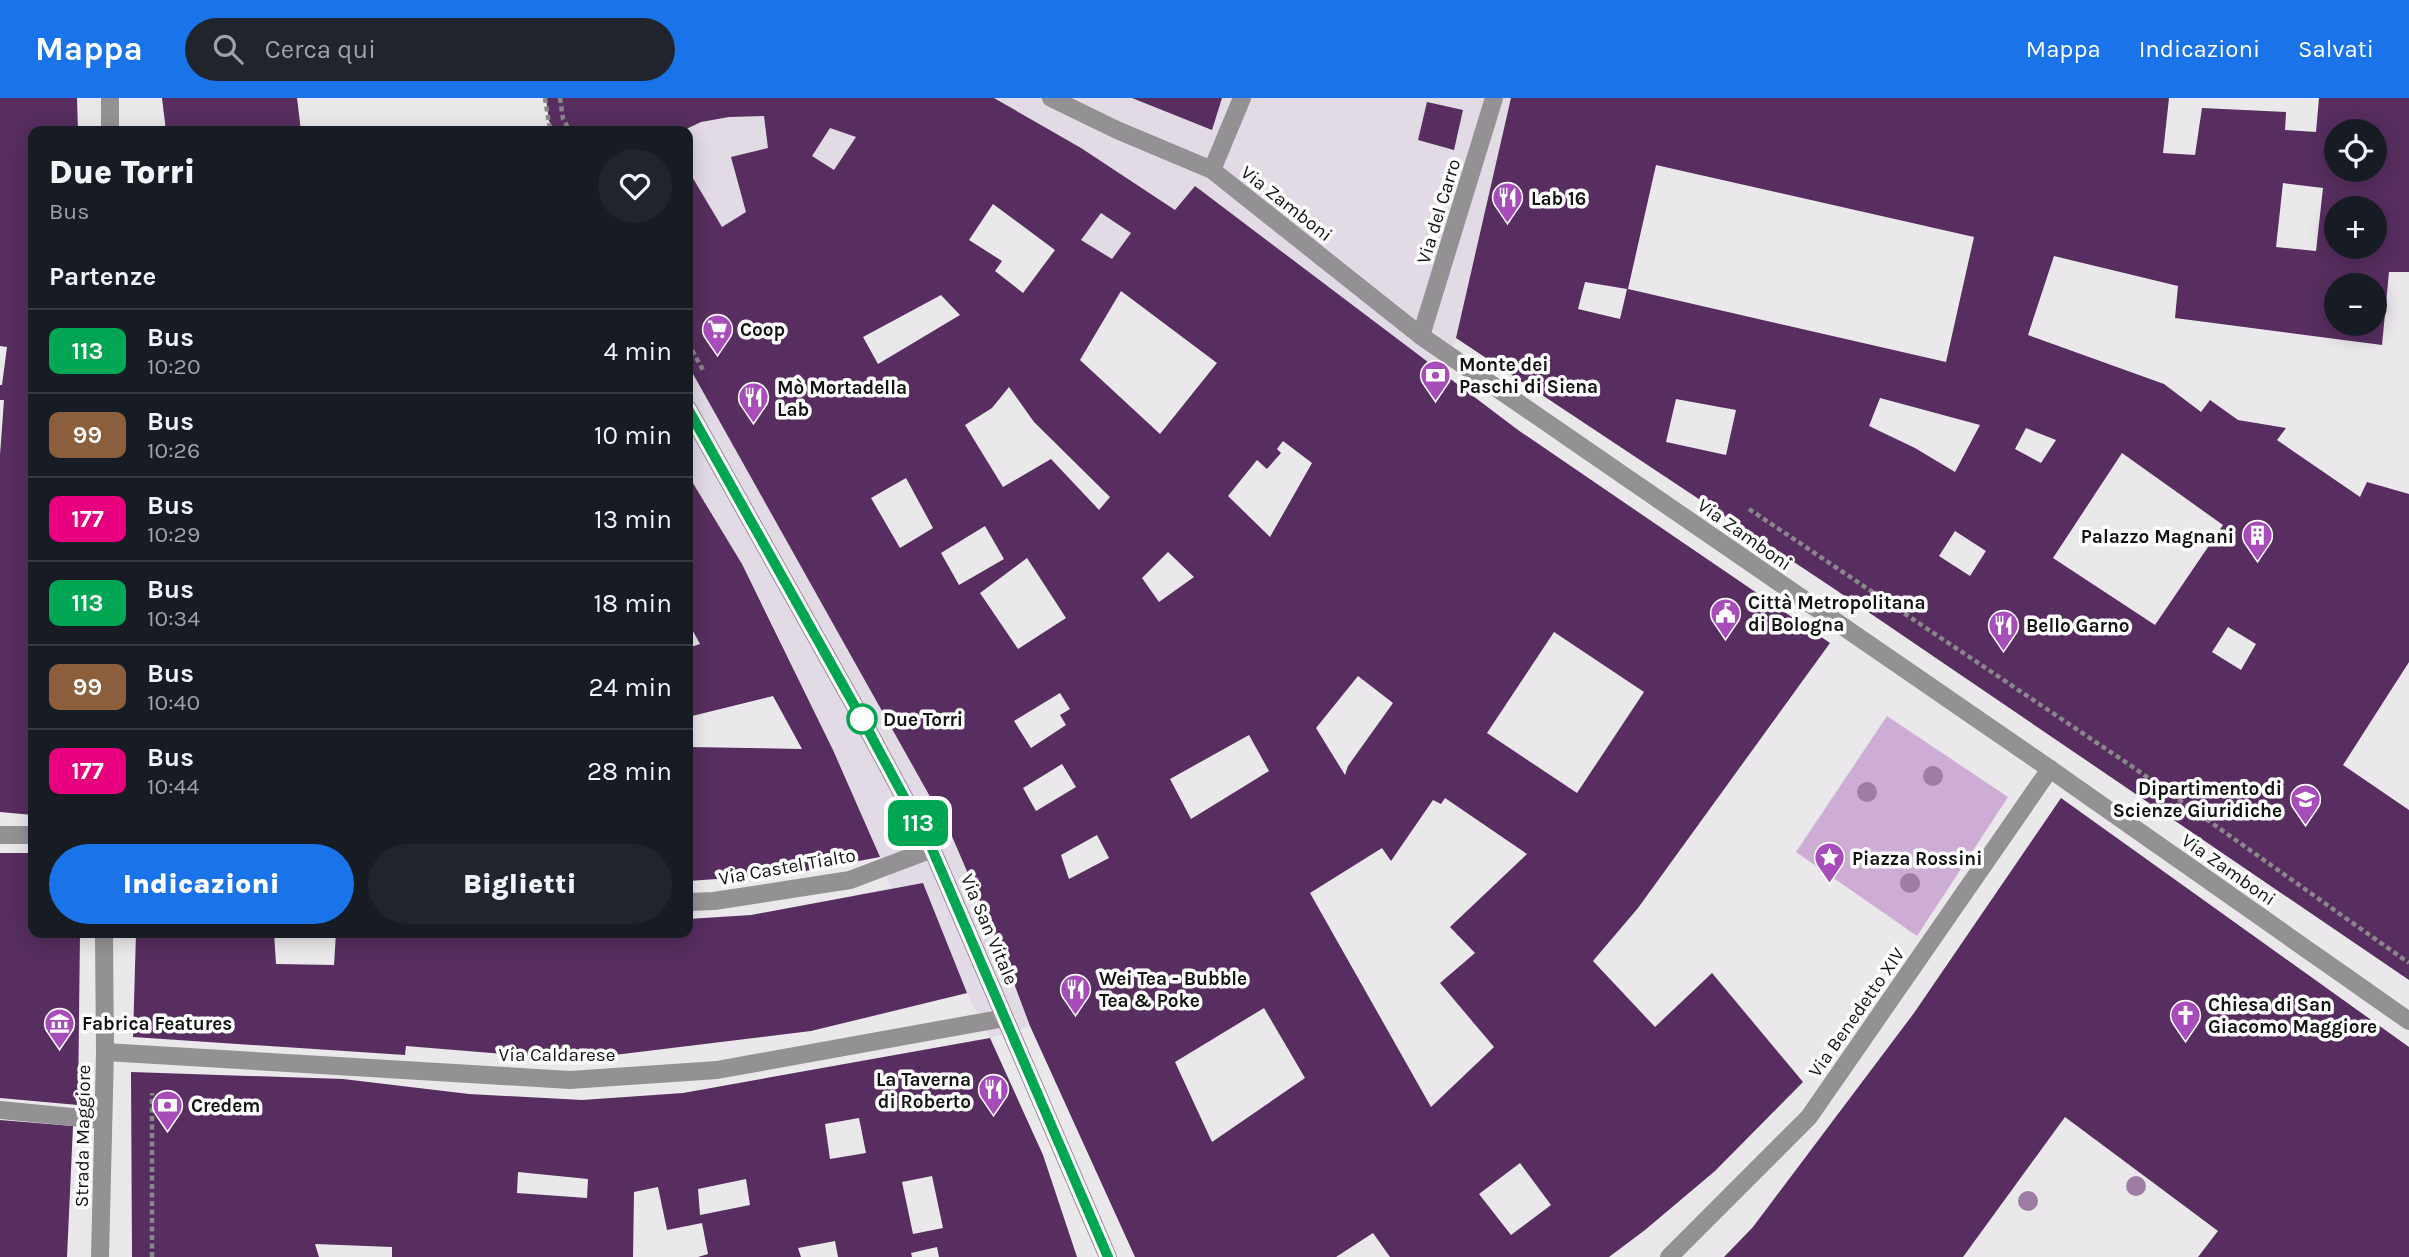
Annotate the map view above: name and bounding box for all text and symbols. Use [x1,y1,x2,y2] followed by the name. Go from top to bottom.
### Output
[185,18,675,81] search box
[35,30,143,68] text: Mappa
[209,30,247,68] icon: search
[265,34,376,65] text: Cerca qui
[2026,35,2101,63] text: Mappa
[2139,35,2260,63] text: Indicazioni
[2298,35,2374,63] text: Salvati
[2324,119,2387,336] map controls
[2324,119,2387,182] button: locate
[598,149,672,223] button: heart
[49,153,195,191] text: Due Torri
[1413,156,1465,266] street label: Via del Carro
[1236,161,1336,246] street label: Via Zamboni
[1491,181,1525,225] restaurant icon: Lab 16
[1531,188,1586,210] place label: Lab 16
[2324,196,2387,259] button: +
[49,198,89,225] text: Bus
[49,261,156,292] text: Partenze
[2324,273,2387,336] button: −
[700,312,734,356] supermarket icon: Coop
[740,319,785,341] place label: Coop
[147,322,194,353] text: Bus
[604,336,672,367] text: 4 min
[71,337,104,365] text: 113
[147,353,201,380] text: 10:20
[1459,354,1598,398] place label: Monte dei Paschi di Siena
[1419,358,1453,402] bank icon: Monte dei Paschi di Siena
[777,377,907,421] place label: Mò Mortadella Lab
[737,381,771,425] restaurant icon: Mò Mortadella Lab
[147,406,194,437] text: Bus
[594,420,672,451] text: 10 min
[73,421,102,449] text: 99
[147,437,200,464] text: 10:26
[147,490,194,521] text: Bus
[1693,494,1796,575] street label: Via Zamboni
[594,504,672,535] text: 13 min
[71,505,104,533] text: 177
[2240,519,2274,563] building icon: Palazzo Magnani
[147,521,200,548] text: 10:29
[2081,526,2234,548] place label: Palazzo Magnani
[147,574,194,605] text: Bus
[593,588,672,619] text: 18 min
[71,589,104,617] text: 113
[1748,592,1926,636] place label: Città Metropolitana di Bologna
[1708,596,1742,640] public building icon: Città Metropolitana di Bologna
[147,605,200,632] text: 10:34
[1986,608,2020,652] restaurant icon: Bello Garno
[2026,615,2130,637] place label: Bello Garno
[147,658,194,689] text: Bus
[588,672,672,703] text: 24 min
[73,673,102,701] text: 99
[147,689,200,716] text: 10:40
[847,704,877,734] marker: Due Torri
[883,709,963,731] place label: Due Torri
[147,742,194,773] text: Bus
[587,756,672,787] text: 28 min
[71,757,104,785] text: 177
[147,773,199,800] text: 10:44
[2113,778,2282,822] place label: Dipartimento di Scienze Giuridiche
[2288,782,2322,826] school or university icon: Dipartimento di Scienze Giuridiche
[878,800,958,846] line badge: 113
[902,809,934,837] text: 113
[2177,829,2280,910] street label: Via Zamboni
[1812,841,1846,885] place icon: Piazza Rossini
[49,844,354,924] button: Indicazioni
[368,844,672,924] button: Biglietti
[717,844,857,890] street label: Via Castel Tialto
[1852,848,1982,870] place label: Piazza Rossini
[956,871,1022,988] street label: Via San Vitale
[1804,944,1910,1081] street label: Via Benedetto XIV
[1099,968,1247,1012] place label: Wei Tea - Bubble Tea & Poke
[1059,972,1093,1016] restaurant icon: Wei Tea - Bubble Tea & Poke
[2208,994,2377,1038] place label: Chiesa di San Giacomo Maggiore
[2168,998,2202,1042] church icon: Chiesa di San Giacomo Maggiore
[42,1006,76,1050] museum icon: Fabrica Features
[82,1013,232,1035] place label: Fabrica Features
[499,1044,615,1066] street label: Via Caldarese
[71,1064,95,1208] street label: Strada Maggiore
[876,1069,971,1113] place label: La Taverna di Roberto
[977,1073,1011,1117] restaurant icon: La Taverna di Roberto
[151,1088,185,1132] bank icon: Credem
[191,1095,260,1117] place label: Credem

